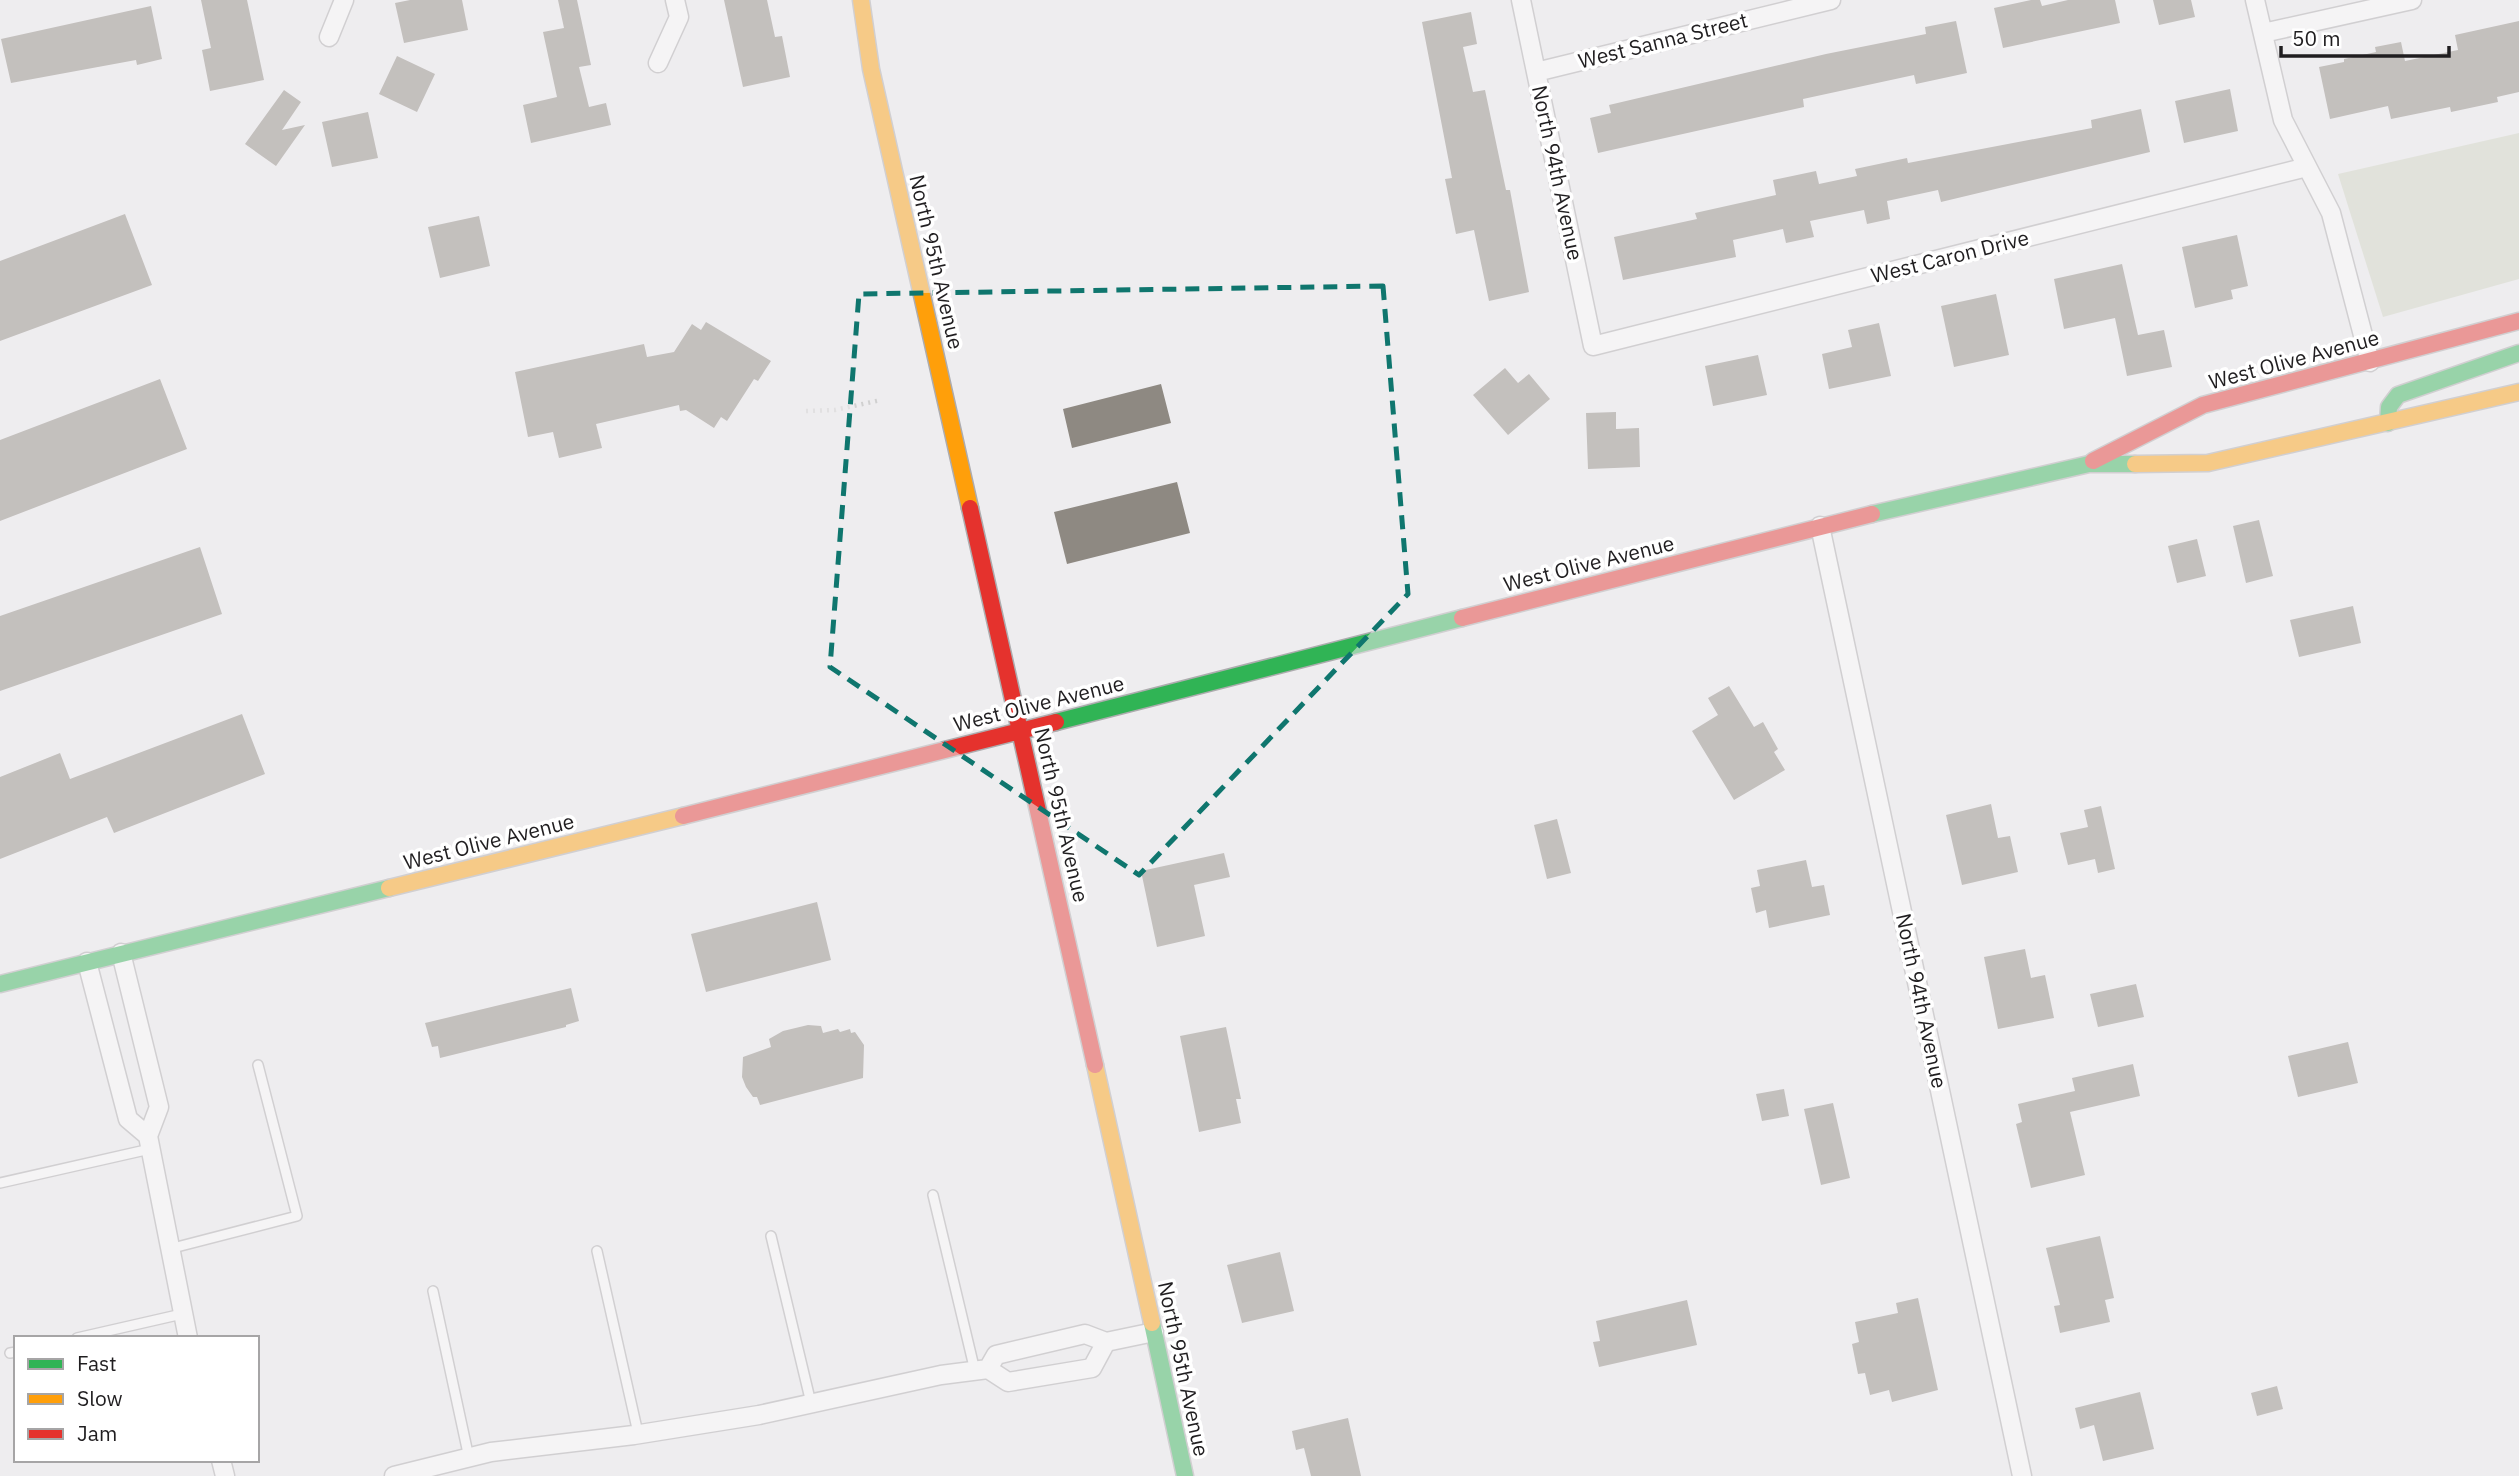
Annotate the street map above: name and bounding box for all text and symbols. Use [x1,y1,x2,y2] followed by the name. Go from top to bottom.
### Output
[1575,5,1750,75] street label: West Sanna Street
[2281,14,2449,58] scale bar
[2292,24,2341,52] text: 50 m
[1526,83,1590,263] street label: North 94th Avenue
[903,172,971,352] street label: North 95th Avenue
[1868,223,2032,289] street label: West Caron Drive
[2206,323,2382,395] street label: West Olive Avenue
[1501,528,1677,598] street label: West Olive Avenue
[951,668,1127,738] street label: West Olive Avenue
[1028,725,1096,905] street label: North 95th Avenue
[401,806,577,876] street label: West Olive Avenue
[1890,911,1954,1091] street label: North 94th Avenue
[1152,1279,1216,1459] street label: North 95th Avenue
[14,1336,259,1462] legend
[77,1349,117,1377] text: Fast
[77,1384,123,1412] text: Slow
[77,1419,117,1447] text: Jam

